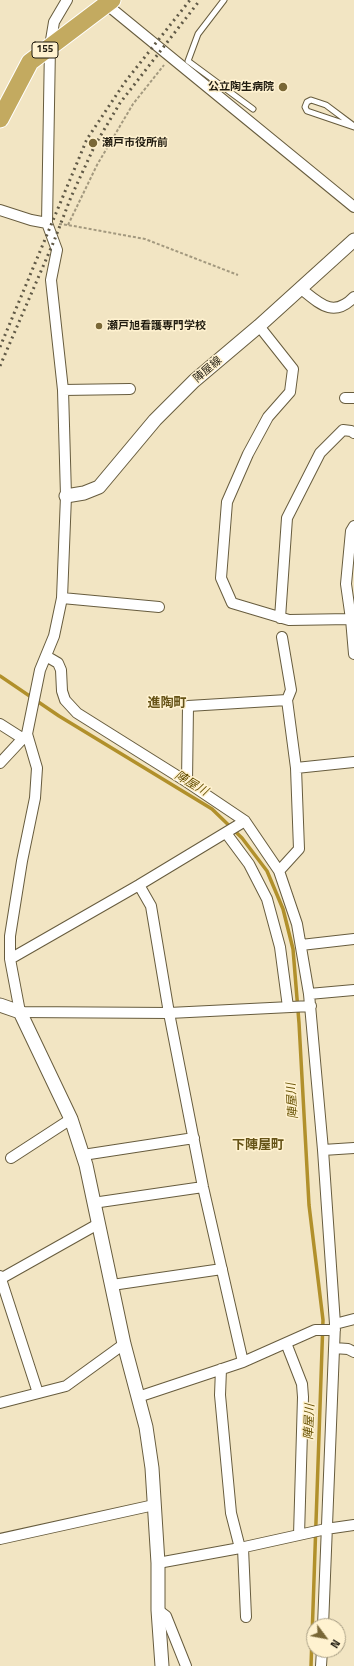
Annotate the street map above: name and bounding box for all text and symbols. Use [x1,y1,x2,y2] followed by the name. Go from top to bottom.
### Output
[32,42,58,58] road number: 155
[208,80,274,94] place label: 公立陶生病院
[277,81,289,93] marker: 公立陶生病院
[102,136,168,150] place label: 瀬戸市役所前
[87,137,99,149] marker: 瀬戸市役所前
[107,319,206,333] place label: 瀬戸旭看護専門学校
[94,321,104,331] marker: 瀬戸旭看護専門学校
[191,354,225,386] street label: 陣屋線
[148,696,186,712] district label: 進陶町
[172,769,210,799] water label: 陣屋川
[285,1083,301,1119] water label: 陣屋川
[232,1138,284,1154] district label: 下陣屋町
[302,1404,318,1440] water label: 陣屋川
[306,1618,346,1658] north arrow
[327,1636,344,1651] text: N

